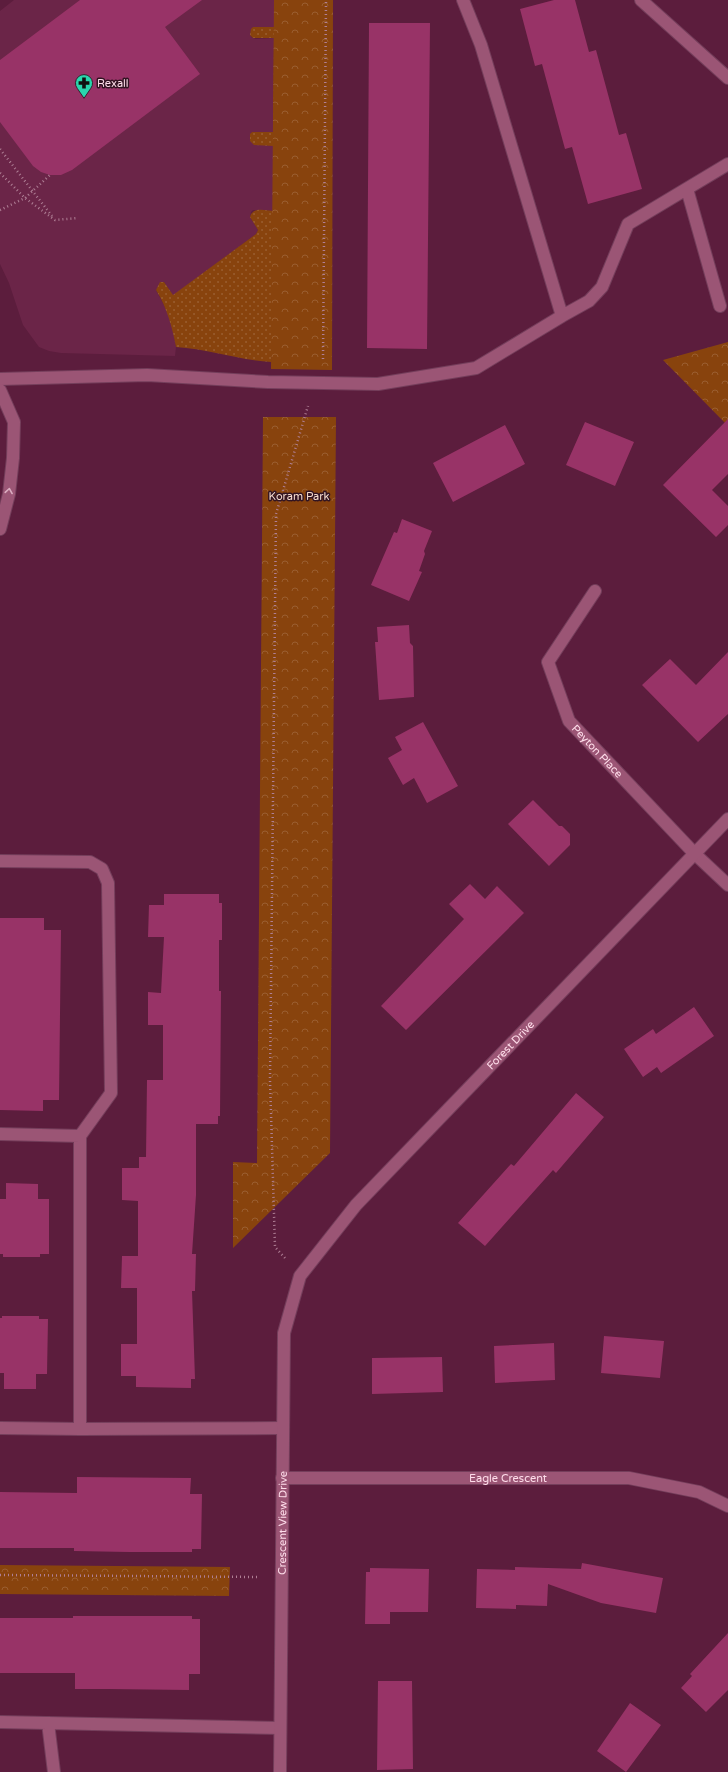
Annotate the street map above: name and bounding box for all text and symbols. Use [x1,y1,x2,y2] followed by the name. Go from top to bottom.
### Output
[74,73,94,98] pharmacy icon: Rexall
[97,77,129,90] place label: Rexall
[4,488,13,494] one-way arrow
[269,490,329,503] park label: Koram Park
[569,722,626,780] street label: Peyton Place
[484,1018,537,1072] street label: Forest Drive
[275,1471,289,1575] street label: Crescent View Drive
[469,1472,547,1485] street label: Eagle Crescent

